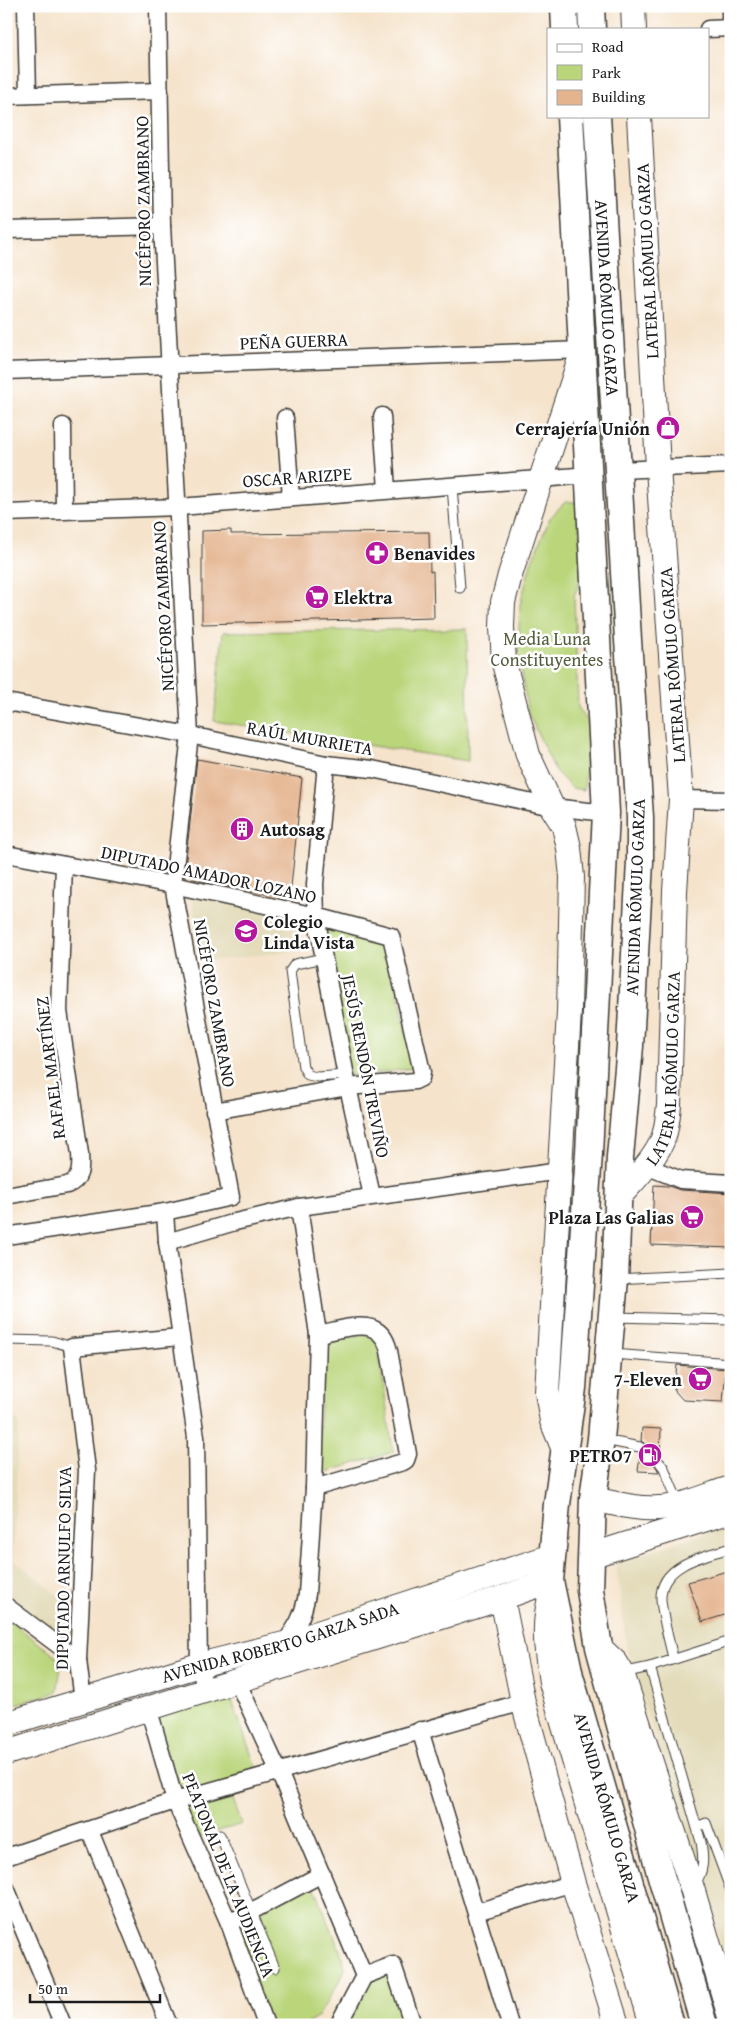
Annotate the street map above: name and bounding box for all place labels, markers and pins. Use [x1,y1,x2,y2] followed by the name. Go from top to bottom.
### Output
[516,415,650,442] place label: Cerrajería Unión
[655,415,681,441] shop icon: Cerrajería Unión
[364,540,390,566] pharmacy icon: Benavides
[394,540,476,567] place label: Benavides
[304,584,330,610] supermarket icon: Elektra
[334,584,393,611] place label: Elektra
[229,816,255,842] building icon: Autosag
[260,816,325,843] place label: Autosag
[264,908,355,956] place label: Colegio Linda Vista
[233,918,259,944] school or university icon: Colegio Linda Vista
[548,1204,674,1231] place label: Plaza Las Galias
[679,1204,705,1230] supermarket icon: Plaza Las Galias
[614,1366,682,1393] place label: 7-Eleven
[687,1366,713,1392] supermarket icon: 7-Eleven
[569,1442,632,1469] place label: PETRO7
[637,1442,663,1468] fuel station icon: PETRO7

